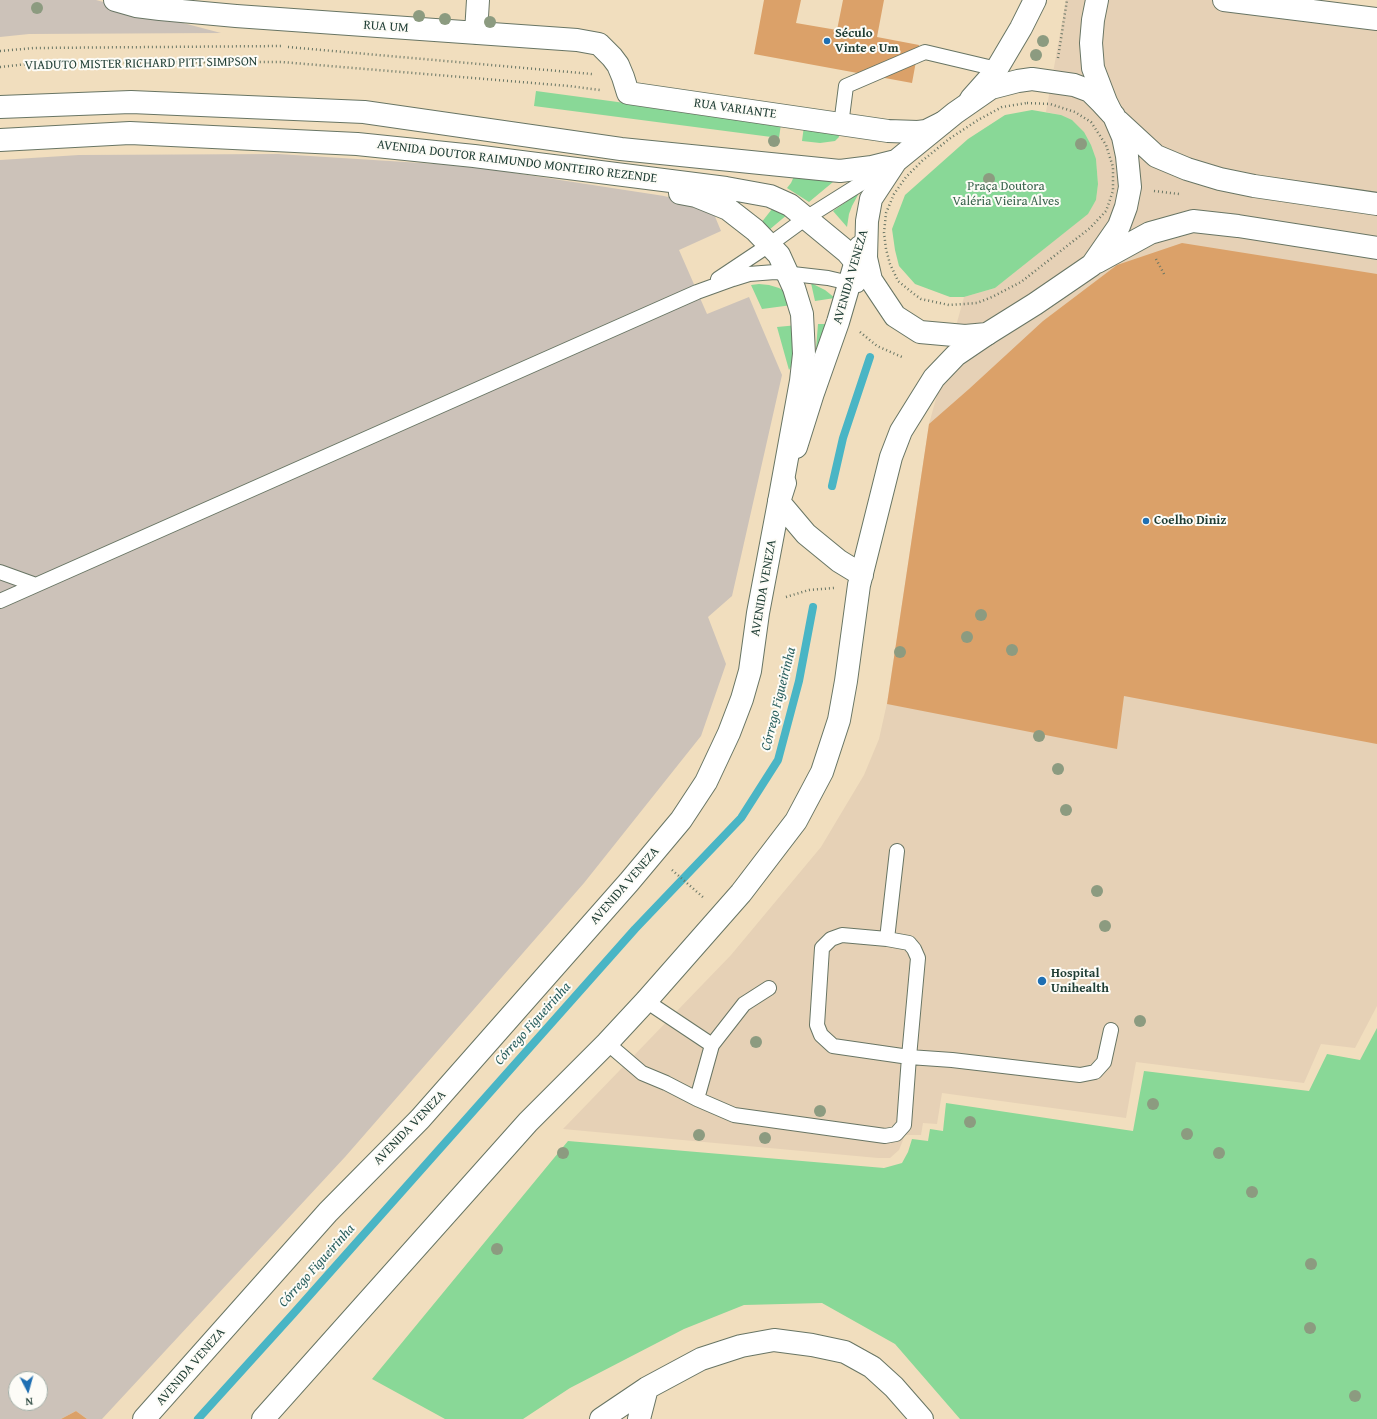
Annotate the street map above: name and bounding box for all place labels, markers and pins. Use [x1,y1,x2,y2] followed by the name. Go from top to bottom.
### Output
[835,26,899,57] place label: Século Vinte e Um
[822,36,832,46] marker: Século Vinte e Um
[1154,513,1227,529] place label: Coelho Diniz
[1141,516,1151,526] marker: Coelho Diniz
[1051,966,1109,997] place label: Hospital Unihealth
[1036,975,1048,987] marker: Hospital Unihealth

